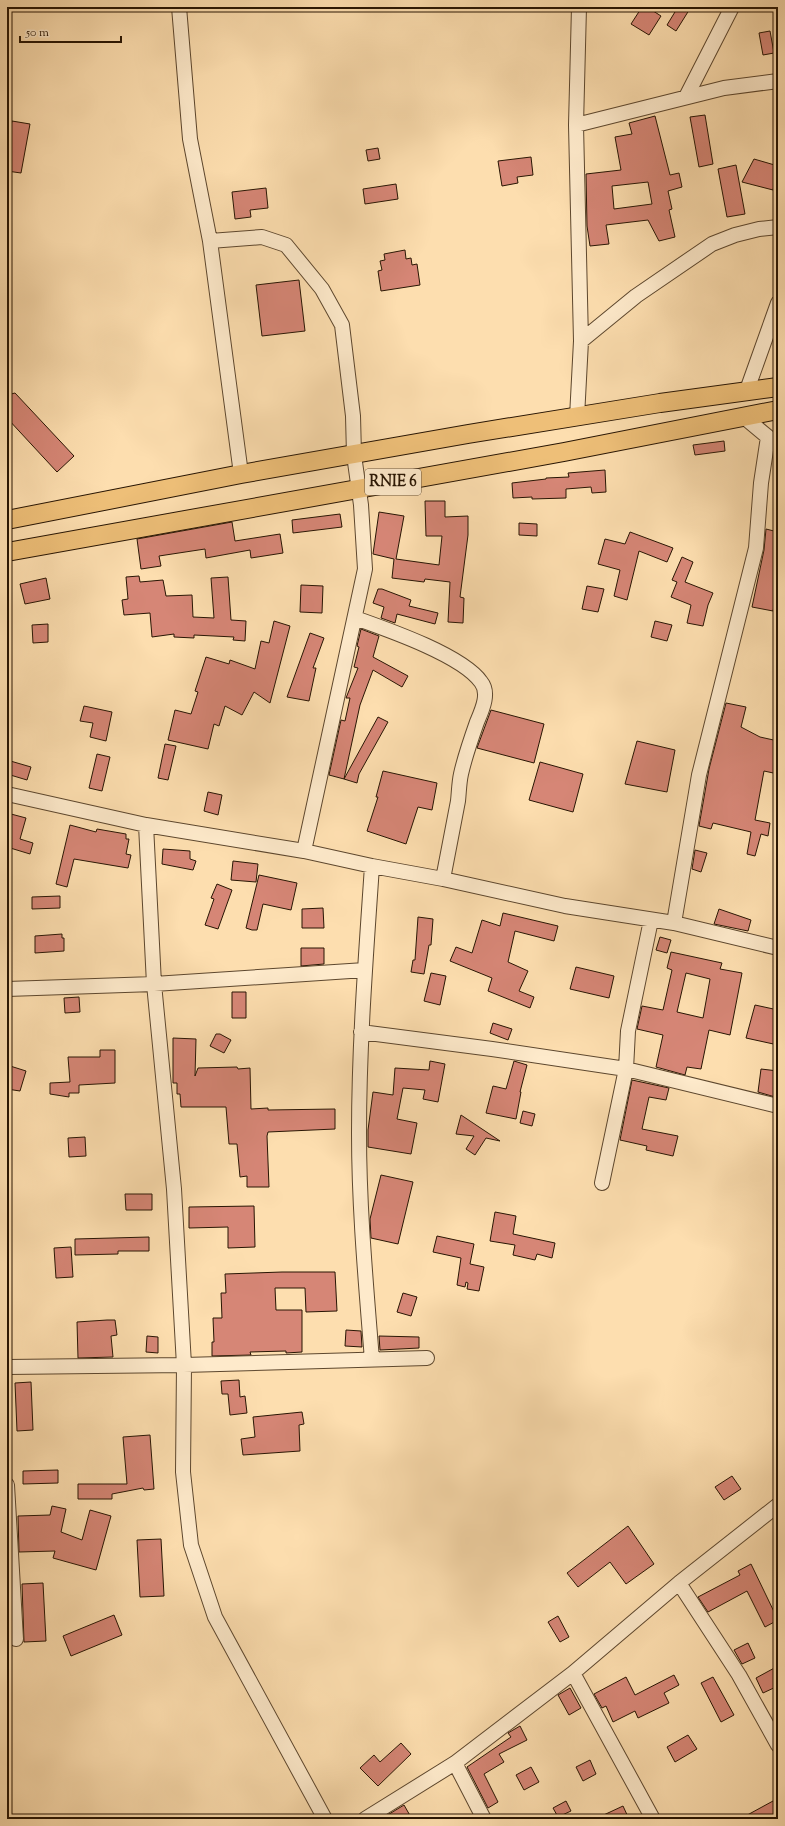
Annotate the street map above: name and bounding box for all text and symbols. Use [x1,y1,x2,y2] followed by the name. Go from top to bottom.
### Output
[20,18,121,44] scale bar
[25,24,49,42] text: 50 m
[365,469,421,495] road number: RNIE 6

